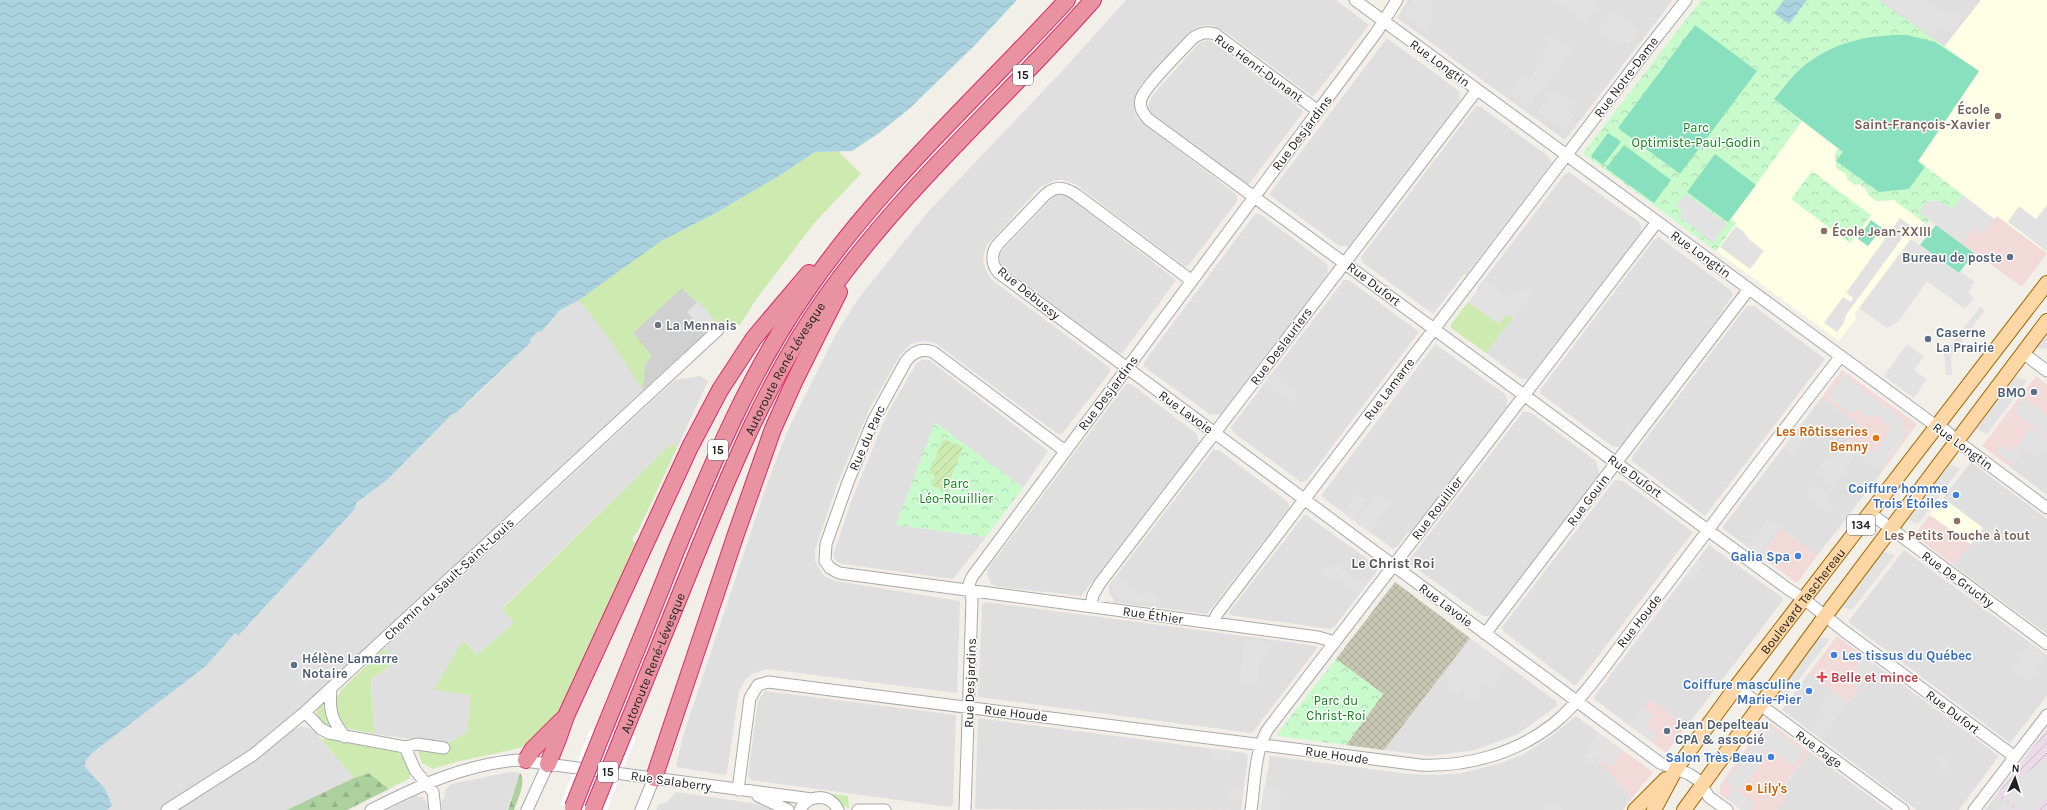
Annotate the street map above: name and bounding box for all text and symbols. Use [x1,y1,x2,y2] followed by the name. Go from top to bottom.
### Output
[1212,31,1306,105] street label: Rue Henri-Dunant
[1591,34,1661,120] street label: Rue Notre-Dame
[1407,36,1473,90] street label: Rue Longtin
[1013,65,1033,85] road number: 15
[1269,92,1335,173] street label: Rue Desjardins
[1854,100,1991,132] place label: École Saint-François-Xavier
[1993,111,2003,121] marker: École Saint-François-Xavier
[1632,120,1761,150] park label: Parc Optimiste-Paul-Godin
[1832,222,1931,239] place label: École Jean-XXIII
[1819,226,1829,236] marker: École Jean-XXIII
[1668,227,1734,281] street label: Rue Longtin
[1902,250,2002,265] place label: Bureau de poste
[2005,252,2015,262] marker: Bureau de poste
[1344,259,1404,309] street label: Rue Dufort
[995,263,1063,323] street label: Rue Debussy
[741,299,828,437] street label: Autoroute René-Lévesque
[1247,304,1315,388] street label: Rue Deslauriers
[666,318,737,333] place label: La Mennais
[653,320,663,330] marker: La Mennais
[1936,325,1994,355] place label: Caserne La Prairie
[1923,334,1933,344] marker: Caserne La Prairie
[1075,352,1141,433] street label: Rue Desjardins
[1361,355,1418,423] street label: Rue Lamarre
[1997,385,2026,400] place label: BMO
[1156,387,1216,437] street label: Rue Lavoie
[2029,387,2039,397] marker: BMO
[846,403,888,473] street label: Rue du Parc
[1930,419,1996,473] street label: Rue Longtin
[1776,424,1868,454] place label: Les Rôtisseries Benny
[1871,433,1881,443] marker: Les Rôtisseries Benny
[708,440,728,460] road number: 15
[1605,451,1665,501] street label: Rue Dufort
[1564,471,1612,529] street label: Rue Gouin
[1408,473,1466,542] street label: Rue Rouillier
[919,476,993,506] park label: Parc Léo-Rouillier
[1848,481,1948,511] place label: Coiffure homme Trois Étoiles
[1951,490,1961,500] marker: Coiffure homme Trois Étoiles
[381,515,517,643] street label: Chemin du Sault-Saint-Louis
[1847,515,1875,535] road number: 134
[1952,516,1962,526] marker: Les Petits Touche à tout
[1884,528,2030,543] place label: Les Petits Touche à tout
[1757,545,1848,657] street label: Boulevard Taschereau
[1919,548,1997,610] street label: Rue De Gruchy
[1731,549,1790,564] place label: Galia Spa
[1793,551,1803,561] marker: Galia Spa
[1351,555,1435,572] district label: Le Christ Roi
[1416,580,1476,630] street label: Rue Lavoie
[617,590,688,735] street label: Autoroute René-Lévesque
[1613,591,1665,651] street label: Rue Houde
[1122,601,1185,627] street label: Rue Éthier
[961,638,979,728] street label: Rue Desjardins
[1842,648,1972,663] place label: Les tissus du Québec
[1829,650,1839,660] marker: Les tissus du Québec
[302,651,398,681] place label: Hélène Lamarre Notaire
[289,660,299,670] marker: Hélène Lamarre Notaire
[1831,670,1918,685] place label: Belle et mince
[1816,671,1828,683] marker: Belle et mince
[1683,677,1802,707] place label: Coiffure masculine Marie-Pier
[1804,686,1814,696] marker: Coiffure masculine Marie-Pier
[1923,687,1983,737] street label: Rue Dufort
[1306,693,1366,723] park label: Parc du Christ-Roi
[983,702,1049,724] street label: Rue Houde
[1675,717,1769,747] place label: Jean Depelteau CPA & associé
[1662,726,1672,736] marker: Jean Depelteau CPA & associé
[1793,727,1845,771] street label: Rue Page
[1304,743,1370,767] street label: Rue Houde
[1665,750,1763,765] place label: Salon Très Beau
[1766,752,1776,762] marker: Salon Très Beau
[1995,758,2035,798] north arrow
[598,762,618,782] road number: 15
[2011,762,2020,775] text: N
[630,768,712,794] street label: Rue Salaberry
[1757,781,1788,796] place label: Lily's
[1744,783,1754,793] marker: Lily's

